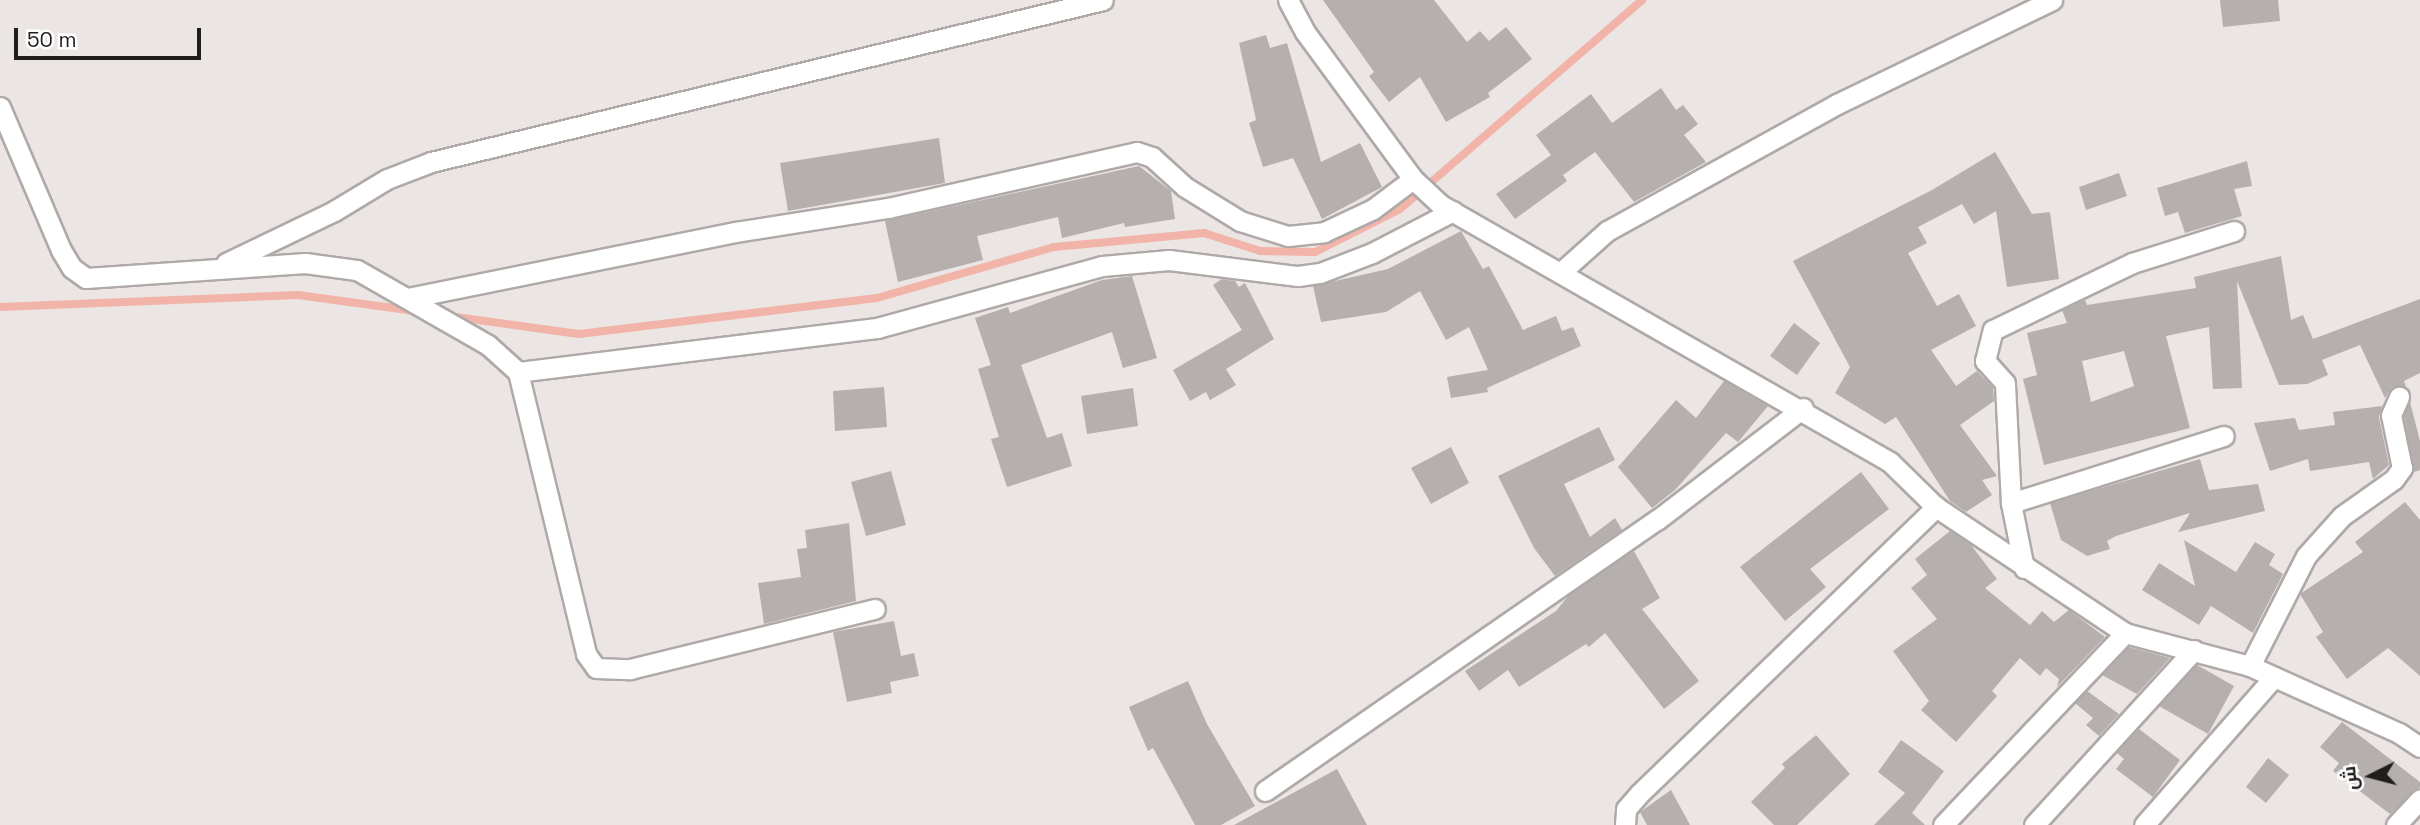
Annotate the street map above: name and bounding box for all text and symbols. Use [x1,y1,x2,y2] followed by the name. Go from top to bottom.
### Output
[18,14,205,58] scale bar
[27,26,77,53] text: 50 m
[2336,741,2406,811] north arrow
[2336,765,2363,792] text: ش

